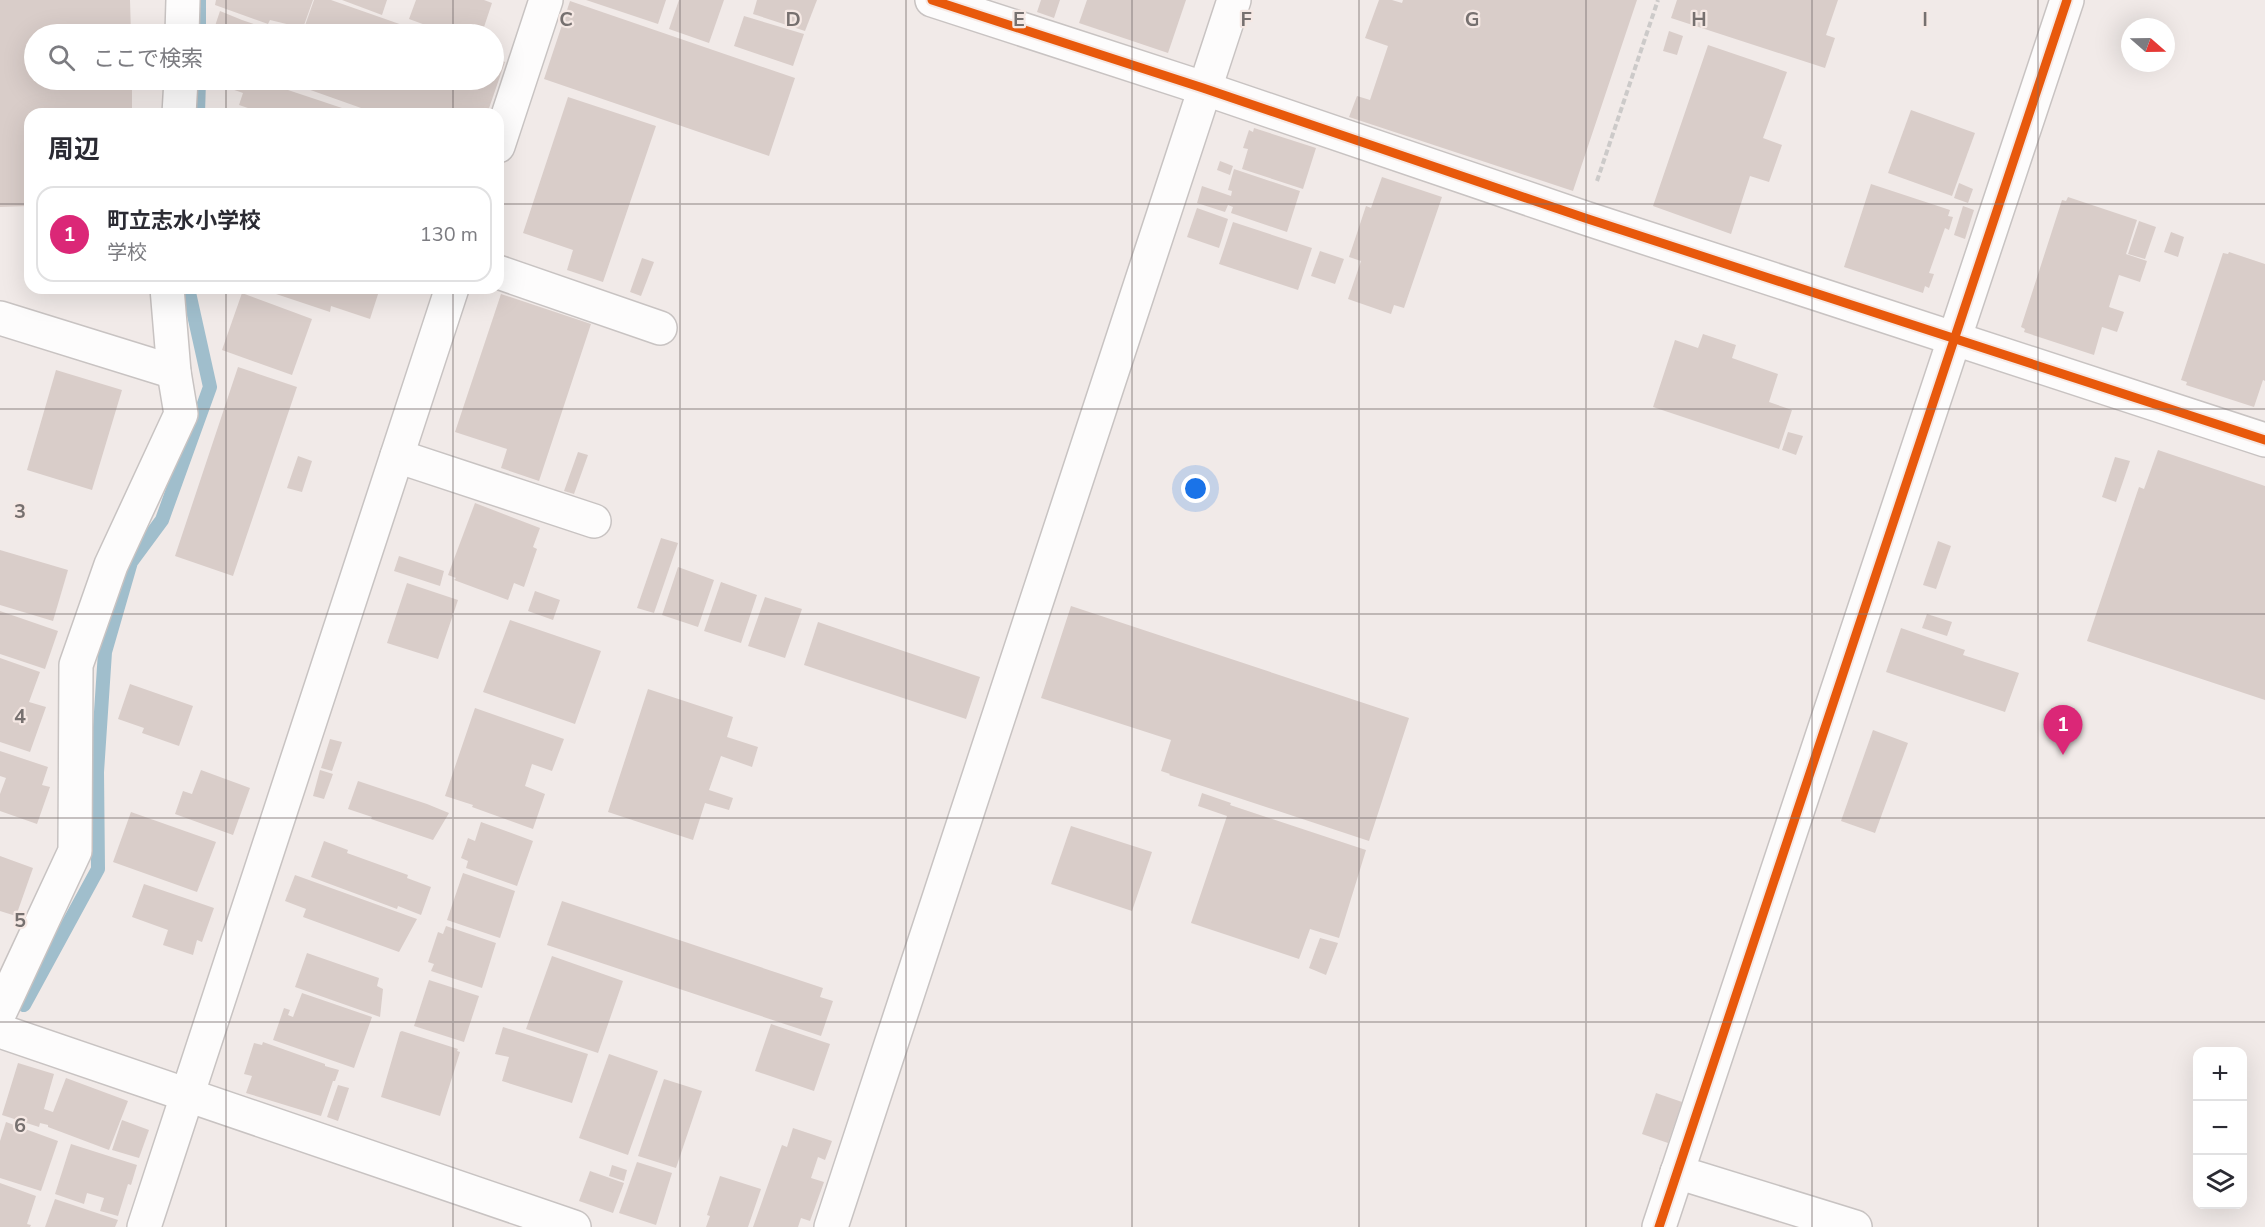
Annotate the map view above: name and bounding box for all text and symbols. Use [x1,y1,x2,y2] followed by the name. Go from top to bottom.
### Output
[559,6,573,33] text: C
[785,6,801,33] text: D
[1013,6,1025,33] text: E
[1240,6,1252,33] text: F
[1465,6,1479,33] text: G
[1691,6,1707,33] text: H
[1922,6,1928,33] text: I
[2121,18,2175,72] north arrow
[24,24,504,90] search box
[45,41,78,74] icon: search
[93,44,203,74] text: ここで検索
[48,132,100,167] text: 周辺
[107,206,261,236] text: 町立志水小学校
[64,221,76,248] text: 1
[420,221,478,248] text: 130 m
[107,239,147,266] text: 学校
[1181,474,1210,503] your location
[14,498,26,525] text: 3
[14,703,26,730] text: 4
[2044,706,2082,755] pin: 1
[14,907,26,934] text: 5
[2193,1047,2247,1209] map controls
[2193,1047,2247,1101] button: +
[2193,1101,2247,1155] button: −
[14,1112,26,1139] text: 6
[2193,1155,2247,1209] button: layers

